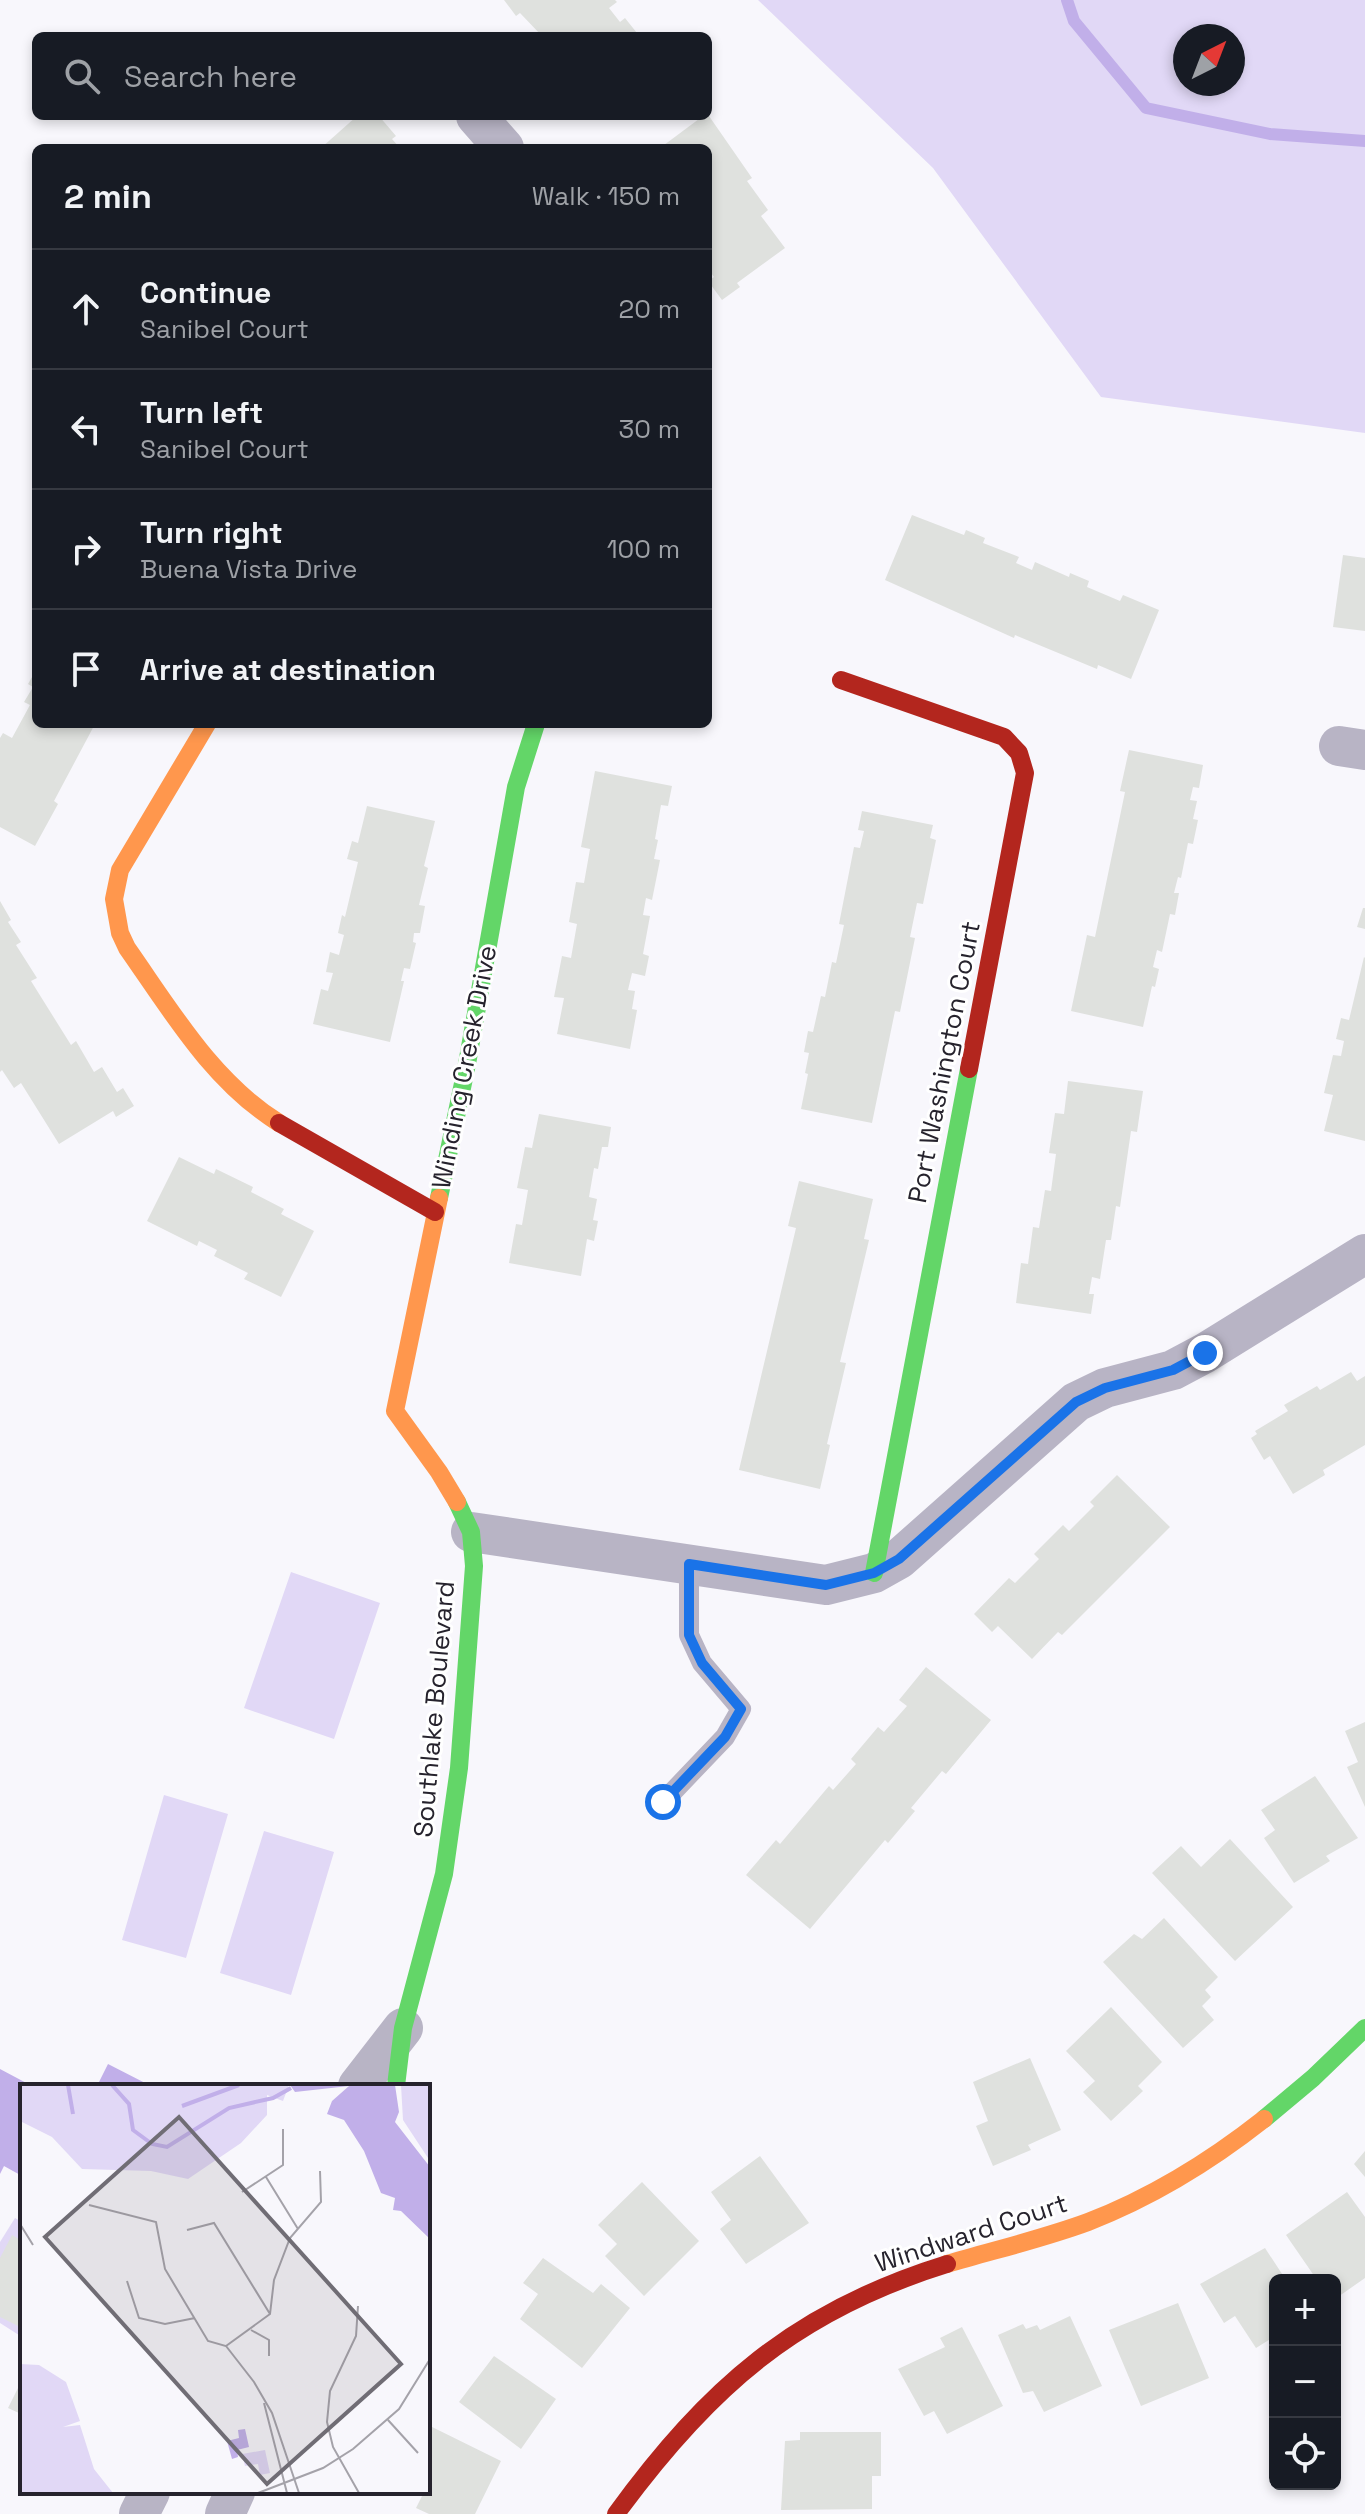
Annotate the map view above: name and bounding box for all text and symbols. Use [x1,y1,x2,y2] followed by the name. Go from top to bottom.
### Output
[1173,24,1245,96] north arrow
[32,32,712,120] search box
[60,54,104,98] icon: search
[124,57,297,96] text: Search here
[64,175,152,218] text: 2 min
[532,179,680,213] text: Walk · 150 m
[140,273,271,312] text: Continue
[64,287,108,331] icon: ahead
[619,292,680,326] text: 20 m
[140,312,309,346] text: Sanibel Court
[140,393,263,432] text: Turn left
[64,407,108,451] icon: left
[619,412,680,446] text: 30 m
[140,432,309,466] text: Sanibel Court
[140,513,283,552] text: Turn right
[64,527,108,571] icon: right
[607,532,680,566] text: 100 m
[140,552,357,586] text: Buena Vista Drive
[64,647,108,691] icon: arrive
[140,650,436,689] text: Arrive at destination
[900,918,988,1206] street label: Port Washington Court
[424,942,504,1192] street label: Winding Creek Drive
[1187,1335,1223,1371] route end
[406,1579,462,1839] street label: Southlake Boulevard
[645,1784,681,1820] route start
[20,2084,430,2494] inset map
[870,2186,1072,2280] street label: Windward Court
[1269,2274,1341,2490] map controls
[1269,2274,1341,2346] button: +
[1269,2346,1341,2418] button: −
[1269,2418,1341,2490] button: locate

